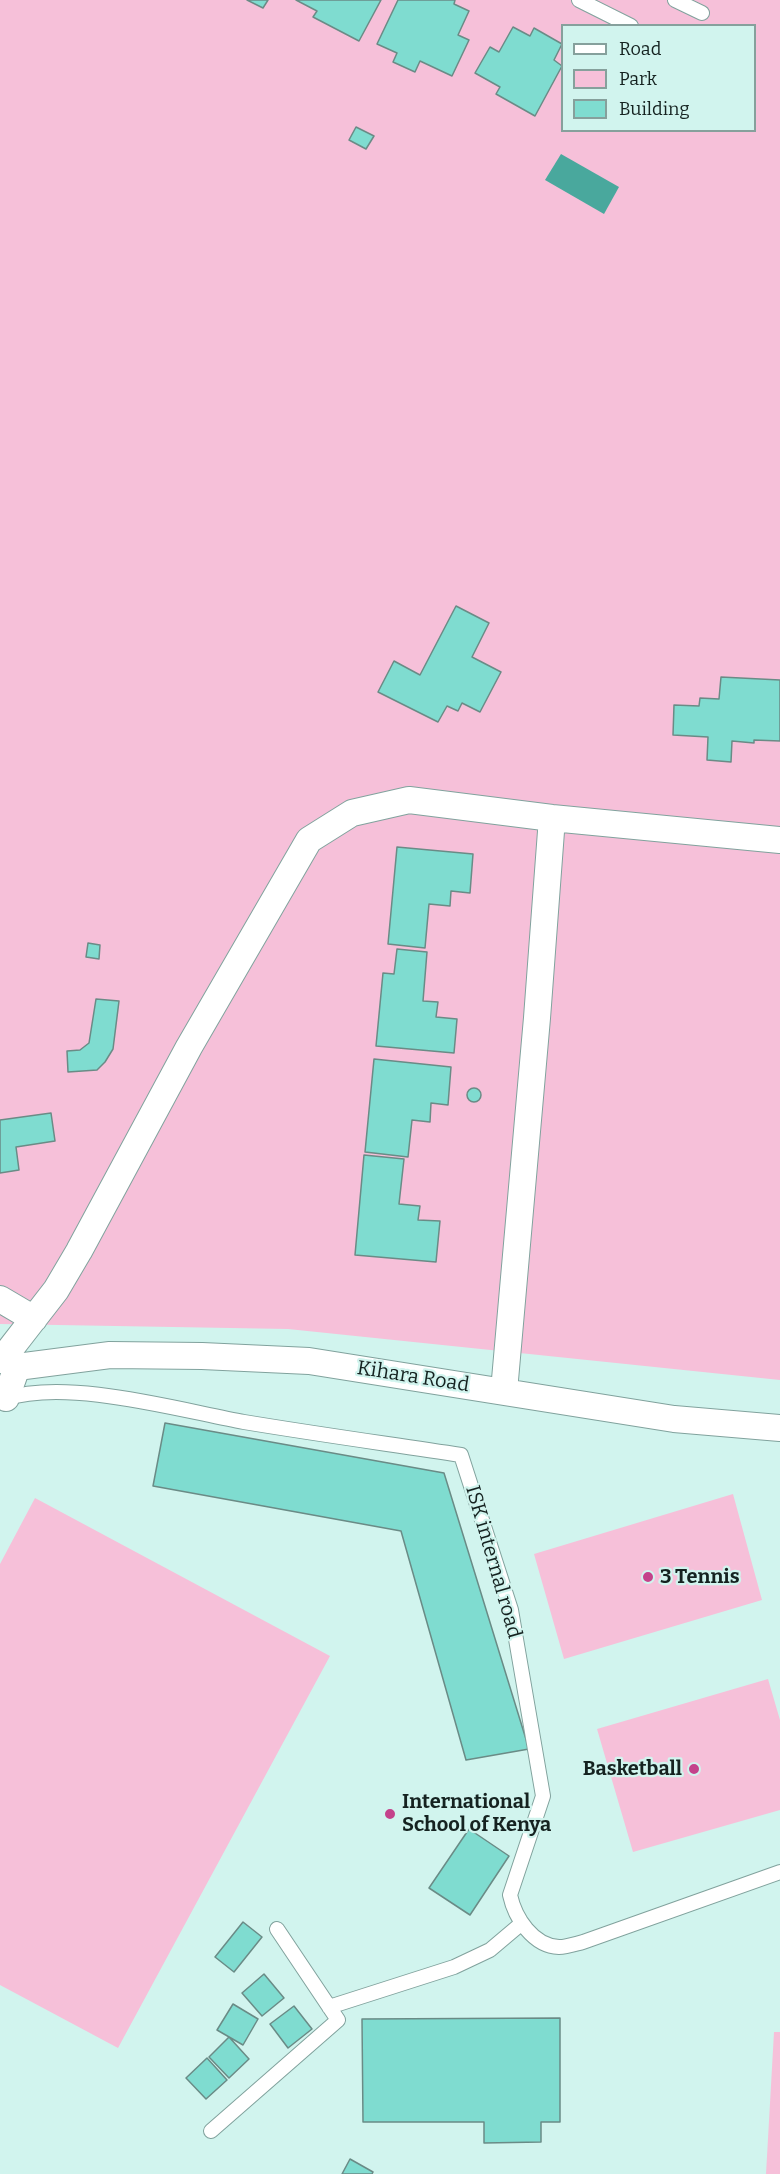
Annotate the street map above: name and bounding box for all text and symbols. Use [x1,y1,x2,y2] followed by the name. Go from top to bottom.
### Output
[561,24,756,132] legend
[619,38,661,60] text: Road
[619,68,657,90] text: Park
[619,98,690,120] text: Building
[355,1356,471,1398] street label: Kihara Road
[460,1483,526,1641] street label: ISK internal road
[660,1565,740,1589] place label: 3 Tennis
[641,1570,655,1584] marker: 3 Tennis
[583,1757,682,1781] place label: Basketball
[687,1762,701,1776] marker: Basketball
[402,1790,551,1837] place label: International School of Kenya
[383,1807,397,1821] marker: International School of Kenya

